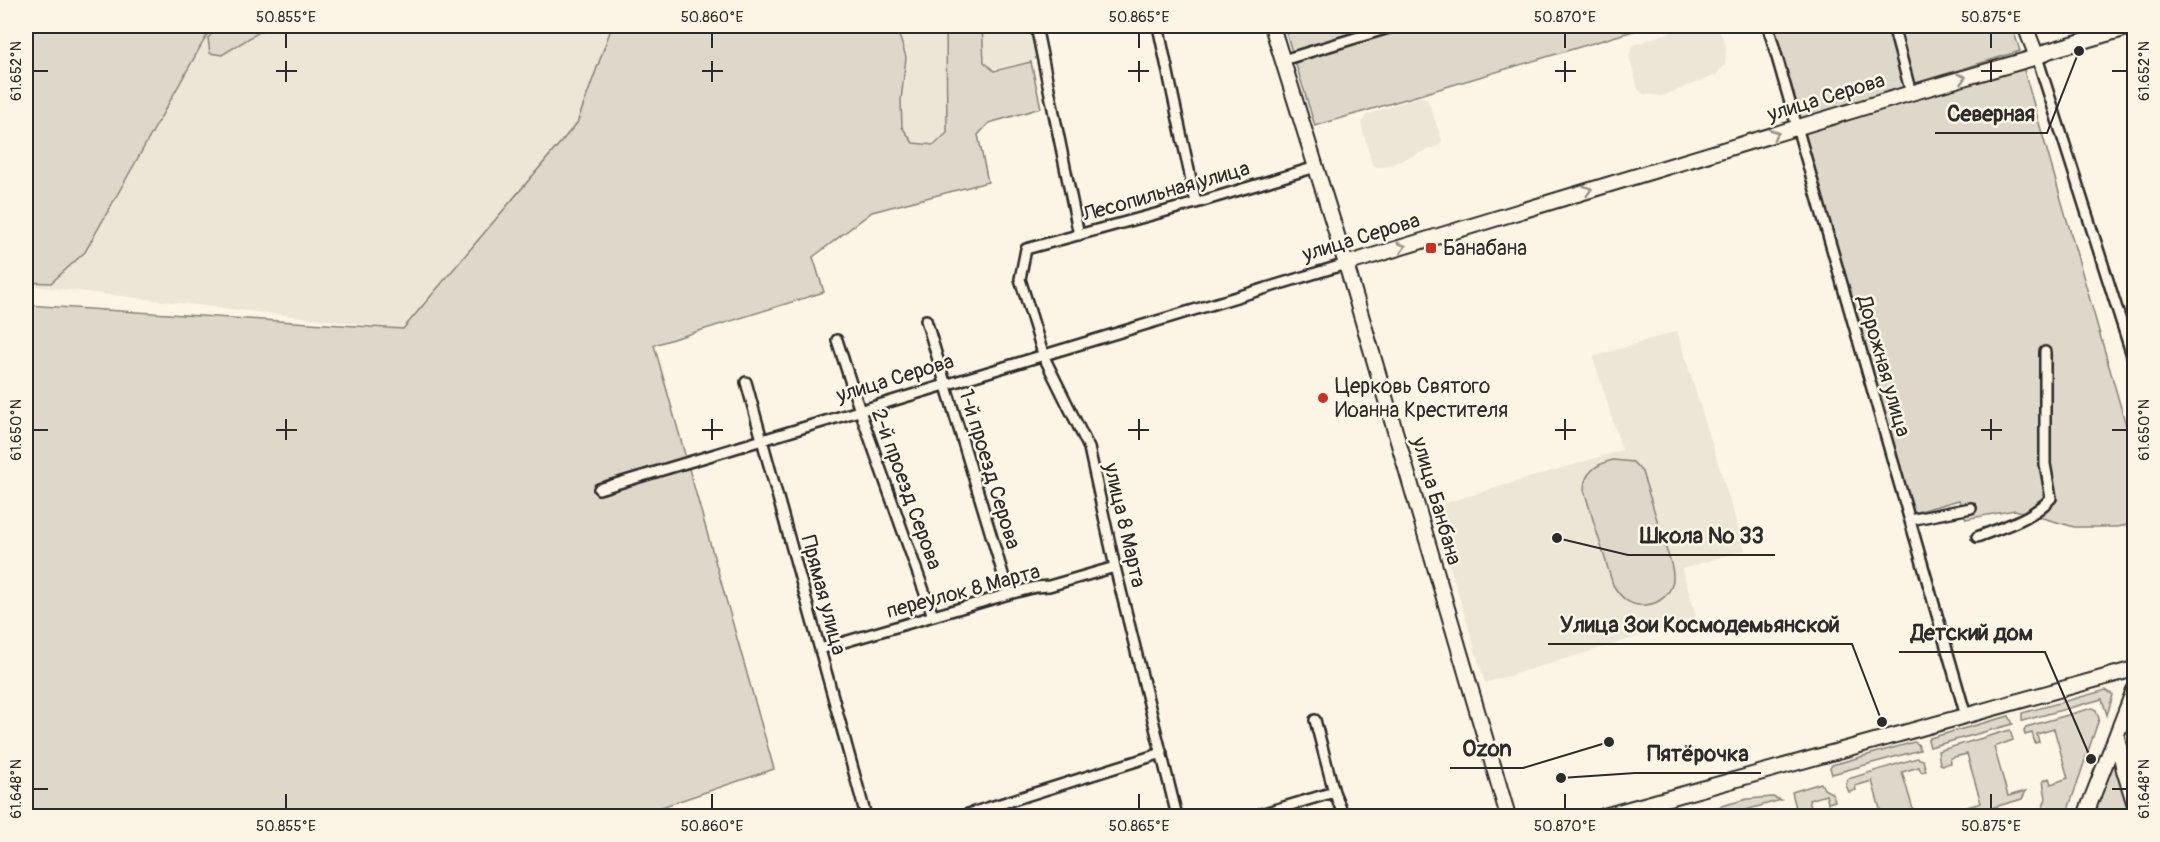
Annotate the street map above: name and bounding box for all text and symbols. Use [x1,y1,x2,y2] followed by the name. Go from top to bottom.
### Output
[256,8,316,27] text: 50.855°E
[681,8,743,27] text: 50.860°E
[1109,8,1169,27] text: 50.865°E
[1534,8,1596,27] text: 50.870°E
[1961,8,2021,27] text: 50.875°E
[7,41,26,101] text: 61.652°N
[2135,41,2154,101] text: 61.652°N
[1763,67,1888,128] street label: улица Серова
[1956,73,1967,85] one-way arrow
[1935,93,2047,133] callout: Северная
[1947,100,2035,128] text: Северная
[1769,129,1780,141] one-way arrow
[1078,155,1253,229] street label: Лесопильная улица
[1582,185,1593,197] one-way arrow
[1298,207,1423,268] street label: улица Серова
[1443,235,1527,262] place label: Банабана
[1424,241,1438,255] marker: Банабана
[1396,242,1407,254] one-way arrow
[1850,292,1917,440] street label: Дорожная улица
[832,348,957,409] street label: улица Серова
[1335,373,1508,424] place label: Церковь Святого Иоанна Крестителя
[952,386,1027,552] street label: 1-й проезд Серова
[1316,391,1330,405] marker: Церковь Святого Иоанна Крестителя
[7,399,26,461] text: 61.650°N
[2135,399,2154,461] text: 61.650°N
[865,405,948,573] street label: 2-й проезд Серова
[1405,433,1468,568] street label: улица Банбана
[1097,459,1152,590] street label: улица 8 Марта
[1628,515,1775,555] callout: Школа № 33
[1639,522,1764,550] text: Школа № 33
[795,532,852,658] street label: Прямая улица
[883,558,1043,625] street label: переулок 8 Марта
[1548,604,1852,644] callout: Улица Зои Космодемьянской
[1560,611,1840,639] text: Улица Зои Космодемьянской
[1899,612,2045,652] callout: Детский дом
[1909,619,2033,647] text: Детский дом
[1450,728,1523,768] callout: Ozon
[1635,733,1761,773] callout: Пятёрочка
[1462,735,1512,763] text: Ozon
[1647,740,1749,768] text: Пятёрочка
[7,759,26,819] text: 61.648°N
[2135,759,2154,819] text: 61.648°N
[256,817,316,836] text: 50.855°E
[681,817,743,836] text: 50.860°E
[1109,817,1169,836] text: 50.865°E
[1534,817,1596,836] text: 50.870°E
[1961,817,2021,836] text: 50.875°E

